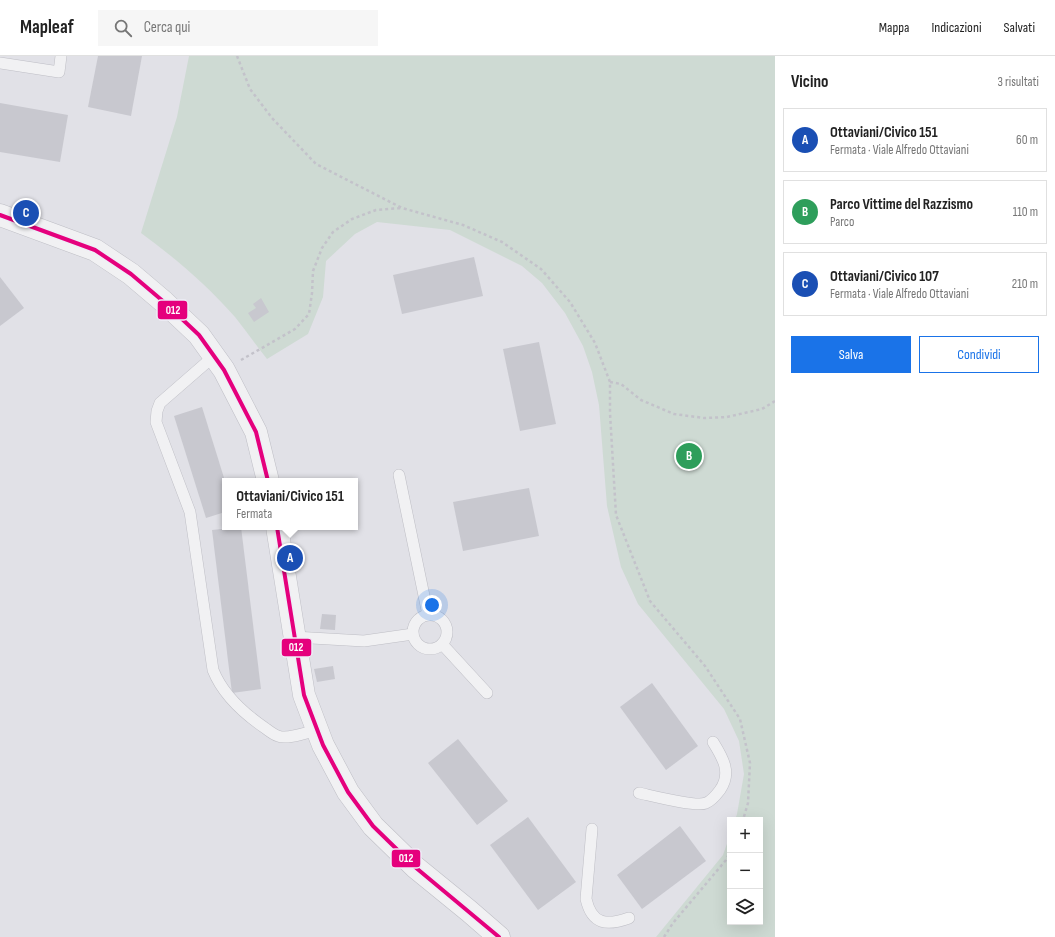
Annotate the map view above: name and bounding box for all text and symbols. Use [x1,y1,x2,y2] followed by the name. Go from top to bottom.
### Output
[98,10,378,46] search box
[20,16,74,39] text: Mapleaf
[112,17,134,39] icon: search
[144,18,190,37] text: Cerca qui
[879,19,909,36] text: Mappa
[931,19,982,36] text: Indicazioni
[1004,19,1035,36] text: Salvati
[791,72,828,92] text: Vicino
[998,74,1039,90] text: 3 risultati
[830,123,938,142] text: Ottaviani/Civico 151
[802,132,808,148] text: A
[1016,132,1038,148] text: 60 m
[830,142,969,158] text: Fermata · Viale Alfredo Ottaviani
[830,195,973,214] text: Parco Vittime del Razzismo
[13,198,39,228] pin: C
[802,204,808,220] text: B
[1013,204,1038,220] text: 110 m
[830,214,854,230] text: Parco
[830,267,939,286] text: Ottaviani/Civico 107
[802,276,808,292] text: C
[1012,276,1038,292] text: 210 m
[830,286,969,302] text: Fermata · Viale Alfredo Ottaviani
[157,300,188,320] line badge: 012
[166,304,180,317] text: 012
[791,336,911,373] button: Salva
[919,336,1039,373] button: Condividi
[676,441,702,471] pin: B
[222,478,358,530] popup
[236,487,344,506] text: Ottaviani/Civico 151
[236,506,272,522] text: Fermata
[277,543,303,573] pin: A
[422,595,442,615] your location
[281,638,312,657] line badge: 012
[289,641,303,654] text: 012
[727,817,763,925] map controls
[727,817,763,853] button: +
[391,849,421,868] line badge: 012
[399,852,413,865] text: 012
[727,853,763,889] button: −
[727,889,763,925] button: layers

